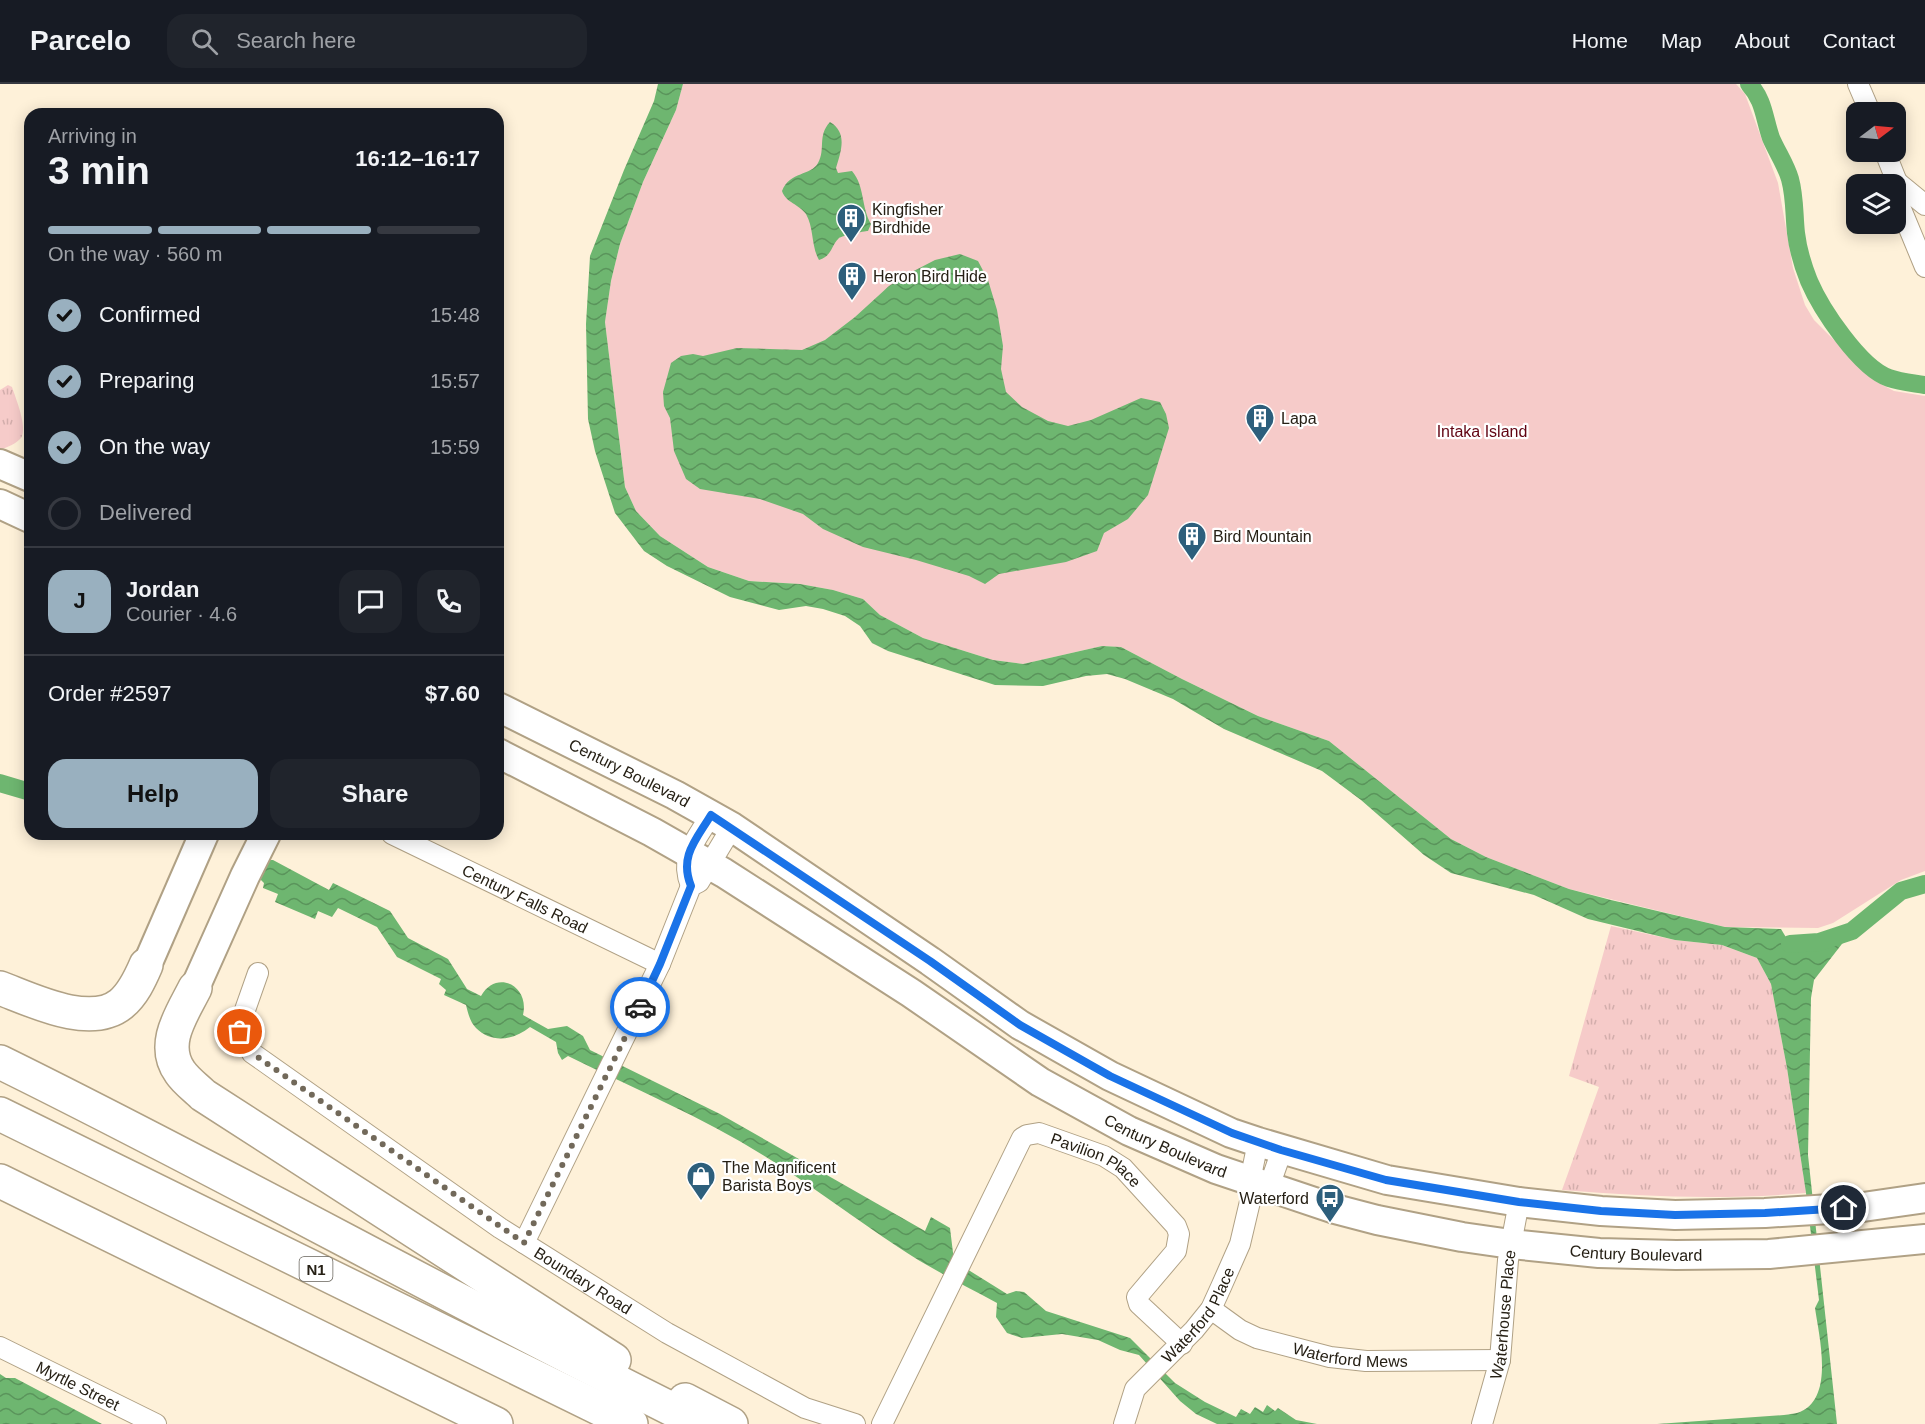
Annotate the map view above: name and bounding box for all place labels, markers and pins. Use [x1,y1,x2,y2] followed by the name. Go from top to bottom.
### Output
[872,201,944,236] place label: Kingfisher Birdhide
[835,202,867,244] building icon: Kingfisher Birdhide
[836,260,868,302] building icon: Heron Bird Hide
[873,268,987,285] place label: Heron Bird Hide
[1244,402,1276,444] building icon: Lapa
[1281,410,1317,427] place label: Lapa
[1176,520,1208,562] building icon: Bird Mountain
[1213,528,1312,545] place label: Bird Mountain
[214,1006,265,1057] pin
[722,1159,836,1194] place label: The Magnificent Barista Boys
[685,1160,717,1202] shop icon: The Magnificent Barista Boys
[1314,1182,1346,1224] bus stop icon: Waterford
[1818,1182,1869,1233] pin
[1239,1190,1309,1207] place label: Waterford

